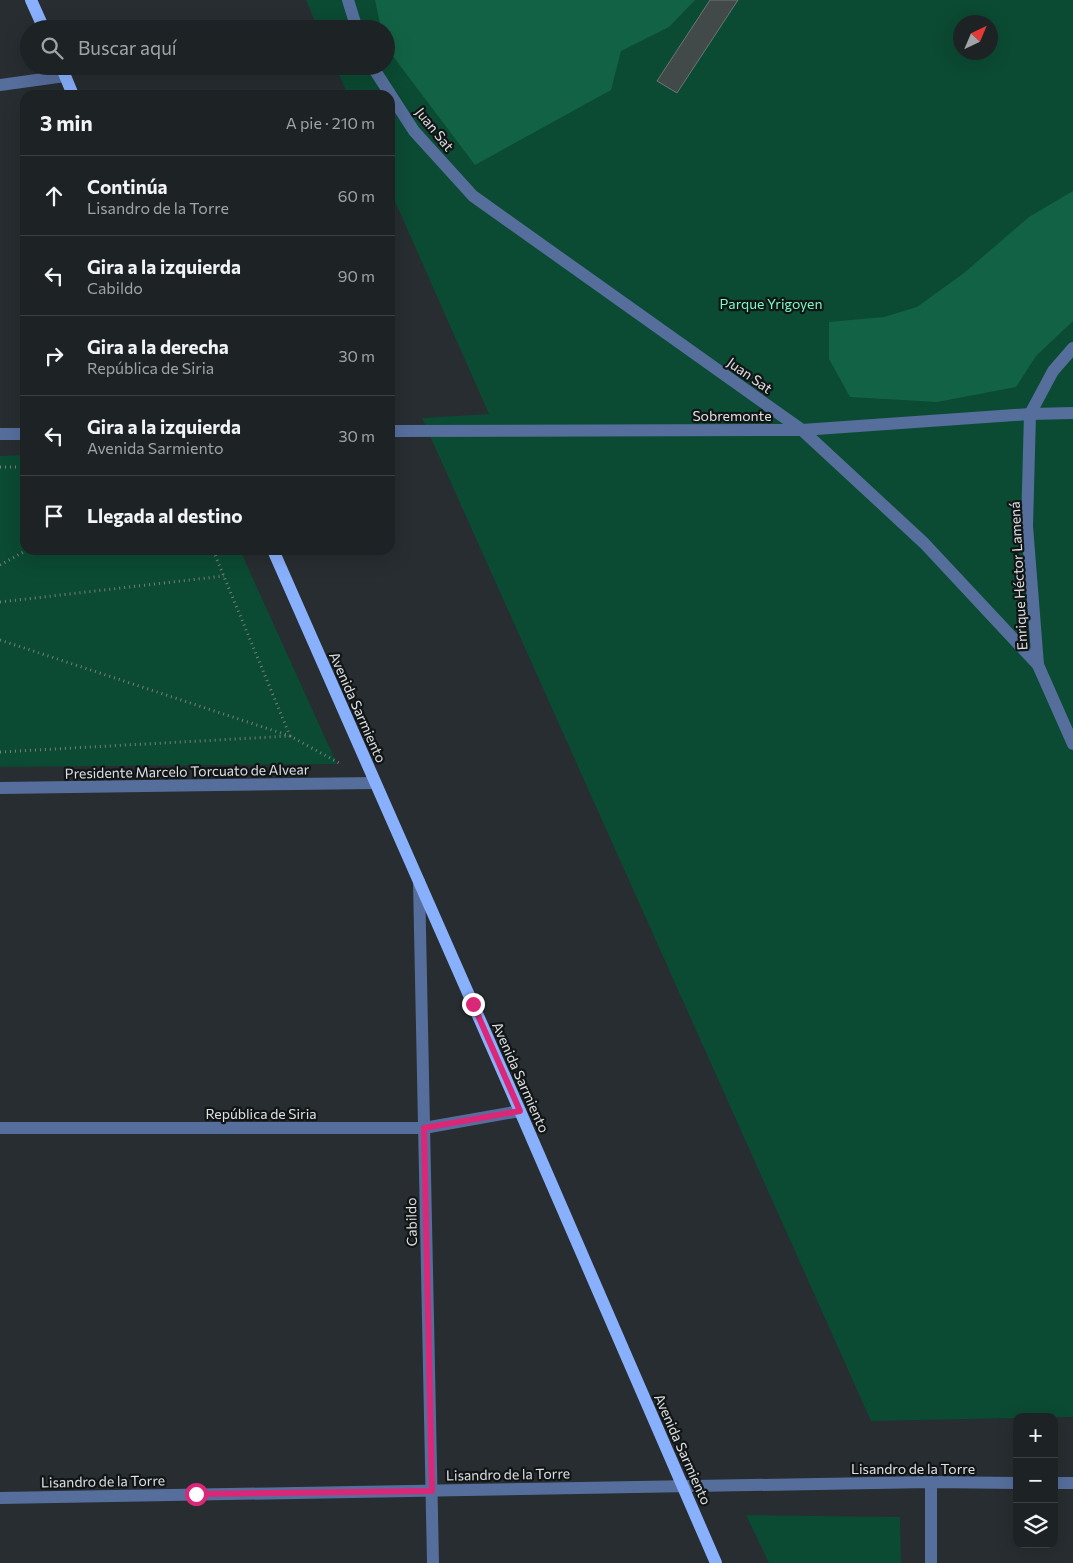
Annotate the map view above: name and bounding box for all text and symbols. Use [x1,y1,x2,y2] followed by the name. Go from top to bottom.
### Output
[953,15,998,60] north arrow
[20,20,395,75] search box
[38,34,66,62] icon: search
[78,36,177,59] text: Buscar aquí
[412,104,458,154] street label: Juan Sat
[40,110,93,135] text: 3 min
[286,113,375,132] text: A pie · 210 m
[87,175,168,198] text: Continúa
[40,182,68,210] icon: ahead
[338,186,375,205] text: 60 m
[87,198,229,217] text: Lisandro de la Torre
[87,255,241,278] text: Gira a la izquierda
[40,262,68,290] icon: left
[338,266,375,285] text: 90 m
[87,278,143,297] text: Cabildo
[720,295,822,312] park label: Parque Yrigoyen
[87,335,229,358] text: Gira a la derecha
[40,342,68,370] icon: right
[338,346,375,365] text: 30 m
[724,353,776,397] street label: Juan Sat
[87,358,214,377] text: República de Siria
[692,407,772,424] street label: Sobremonte
[87,415,241,438] text: Gira a la izquierda
[40,422,68,450] icon: left
[338,426,375,445] text: 30 m
[87,438,224,457] text: Avenida Sarmiento
[1006,501,1030,651] street label: Enrique Héctor Lamená
[40,502,68,530] icon: arrive
[87,504,243,527] text: Llegada al destino
[326,649,390,765] street label: Avenida Sarmiento
[65,760,310,782] street label: Presidente Marcelo Torcuato de Alvear
[462,993,485,1016] route end
[489,1019,553,1135] street label: Avenida Sarmiento
[205,1105,317,1122] street label: República de Siria
[402,1197,420,1247] street label: Cabildo
[651,1391,715,1507] street label: Avenida Sarmiento
[1013,1413,1058,1548] map controls
[1013,1413,1058,1458] button: +
[1013,1458,1058,1503] button: −
[851,1460,975,1477] street label: Lisandro de la Torre
[446,1464,570,1484] street label: Lisandro de la Torre
[41,1471,165,1491] street label: Lisandro de la Torre
[185,1483,208,1506] route start
[1013,1503,1058,1548] button: layers

